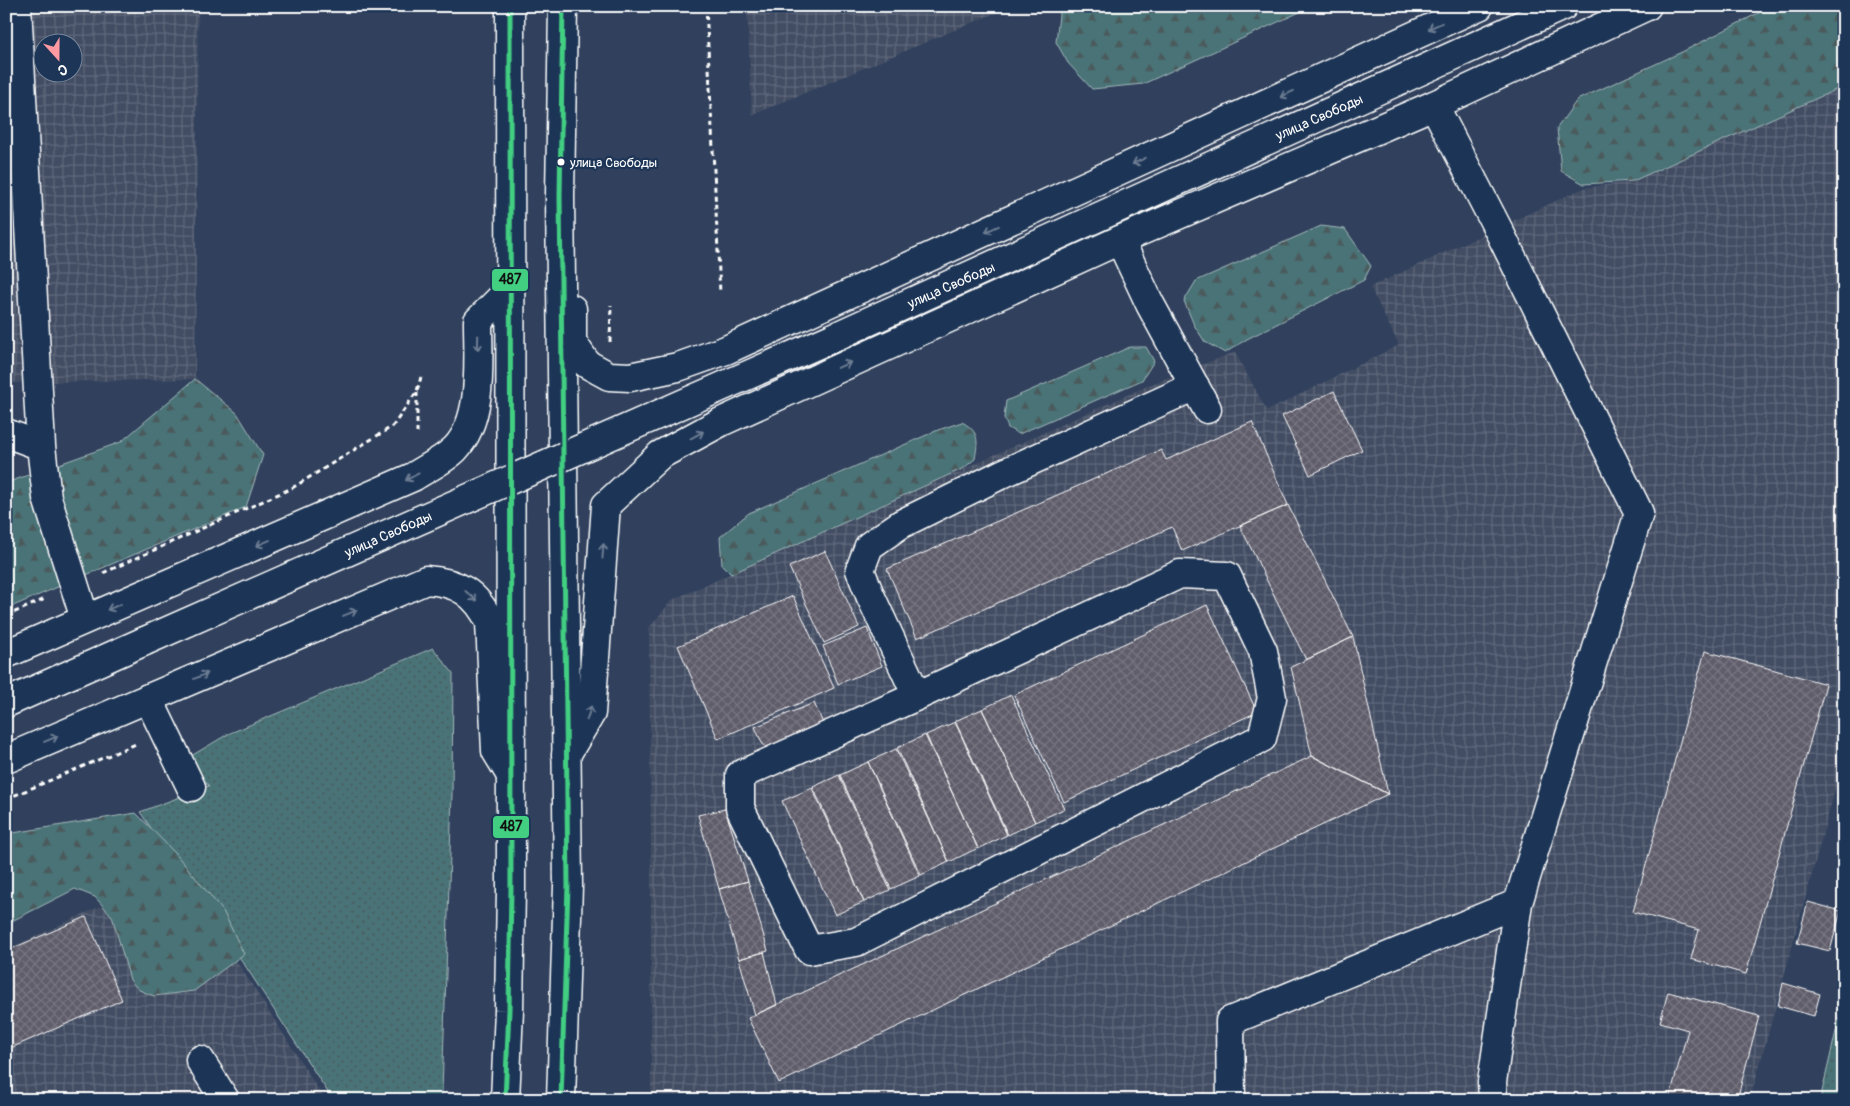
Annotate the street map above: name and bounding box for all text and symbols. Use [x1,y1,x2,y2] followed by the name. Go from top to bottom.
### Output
[1428,22,1443,32] one-way arrow
[32,32,82,82] north arrow
[55,60,70,79] text: С
[1280,90,1295,99] one-way arrow
[1272,91,1366,145] street label: улица Свободы
[569,155,657,171] place label: улица Свободы
[556,157,566,167] marker: улица Свободы
[1132,157,1147,167] one-way arrow
[984,224,999,234] one-way arrow
[904,259,998,313] street label: улица Свободы
[491,268,529,292] line badge: 487
[499,271,522,288] text: 487
[473,335,483,351] one-way arrow
[836,360,851,370] one-way arrow
[690,429,704,439] one-way arrow
[405,473,420,482] one-way arrow
[341,508,435,562] street label: улица Свободы
[256,539,271,549] one-way arrow
[598,544,608,560] one-way arrow
[464,590,477,602] one-way arrow
[107,602,122,612] one-way arrow
[342,607,357,617] one-way arrow
[193,670,208,680] one-way arrow
[585,705,595,721] one-way arrow
[43,734,58,744] one-way arrow
[492,815,530,839] line badge: 487
[500,818,523,835] text: 487

